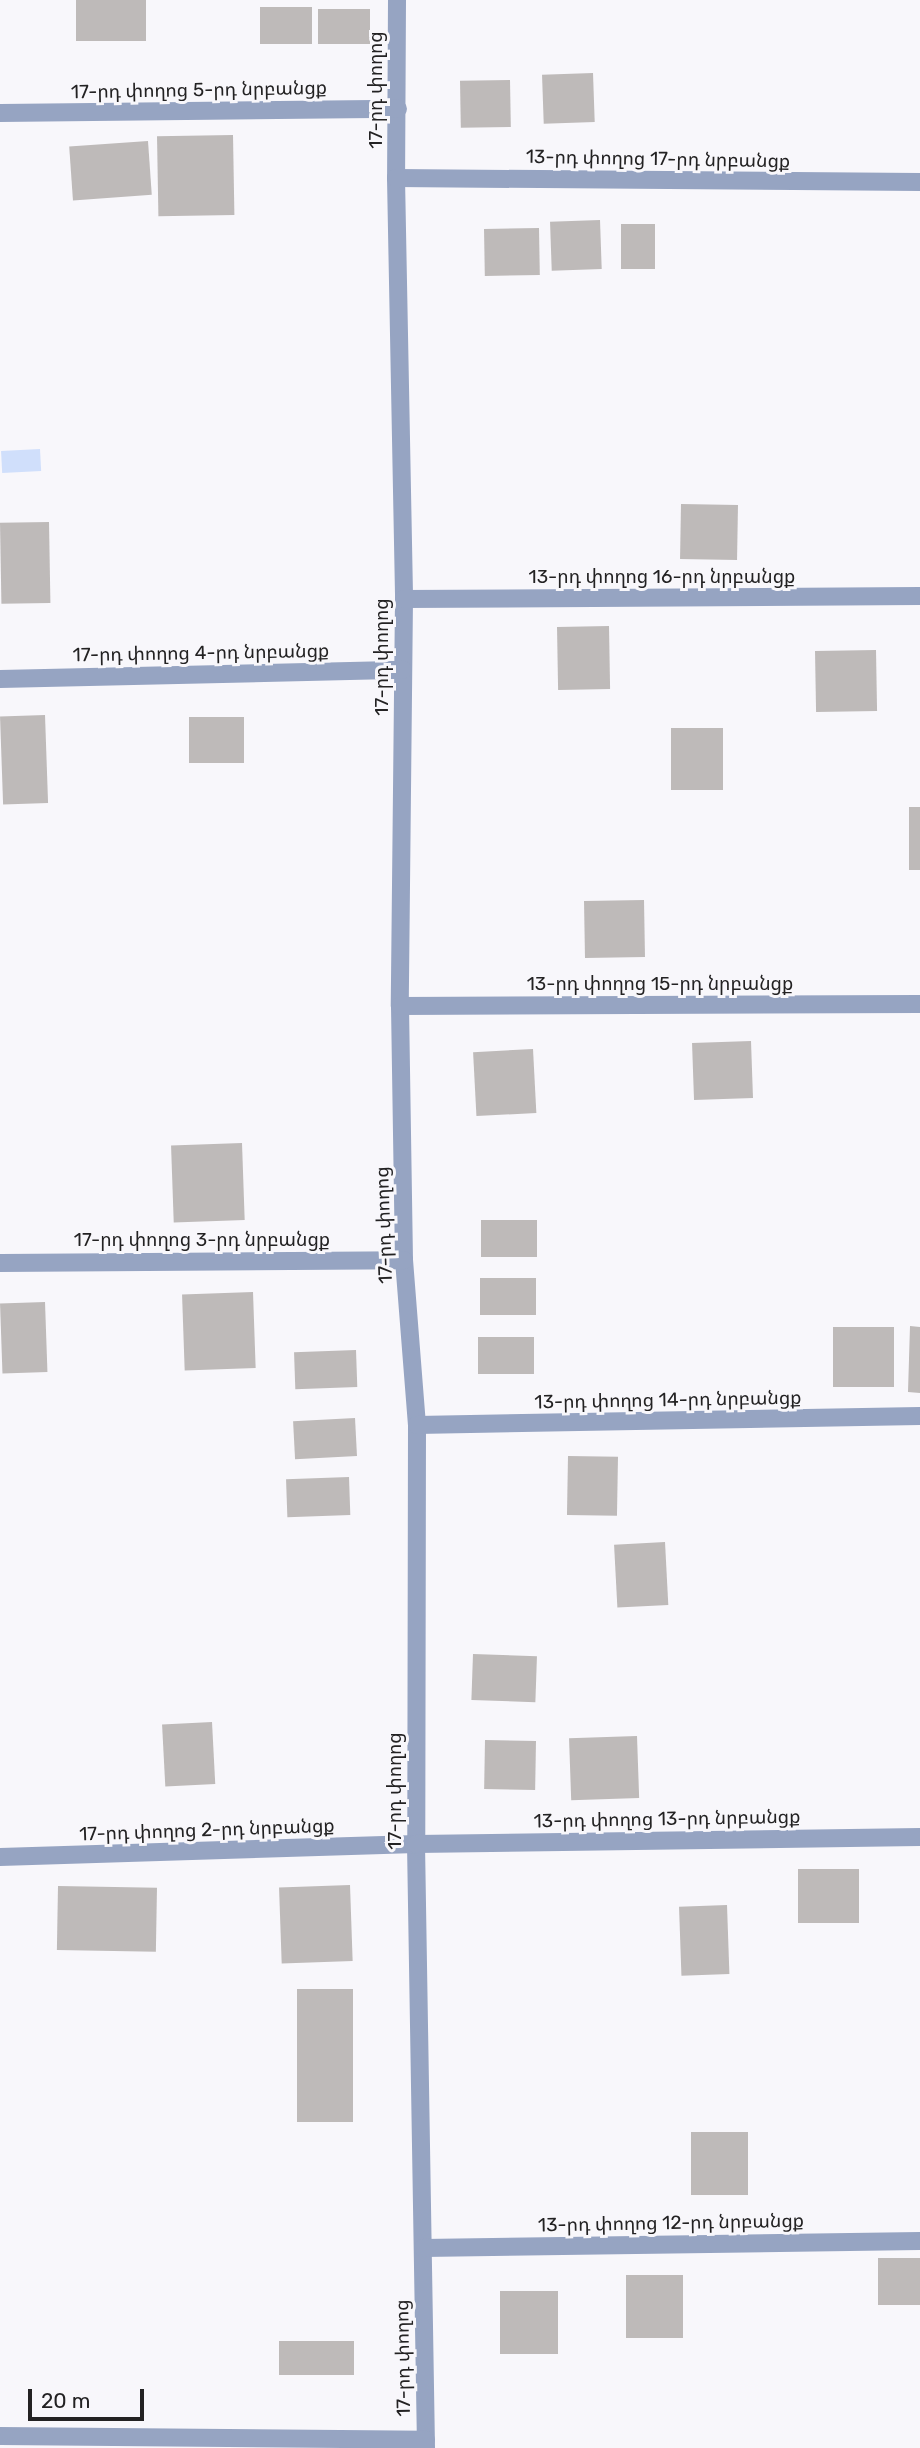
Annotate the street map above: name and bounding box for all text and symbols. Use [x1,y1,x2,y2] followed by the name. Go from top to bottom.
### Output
[365,31,387,149] street label: 17-րդ փողոց
[71,76,327,104] street label: 17-րդ փողոց 5-րդ նրբանցք
[526,145,790,173] street label: 13-րդ փողոց 17-րդ նրբանցք
[529,566,795,588] street label: 13-րդ փողոց 16-րդ նրբանցք
[371,598,393,716] street label: 17-րդ փողոց
[72,639,330,667] street label: 17-րդ փողոց 4-րդ նրբանցք
[527,973,793,995] street label: 13-րդ փողոց 15-րդ նրբանցք
[371,1166,397,1284] street label: 17-րդ փողոց
[74,1229,330,1251] street label: 17-րդ փողոց 3-րդ նրբանցք
[534,1386,802,1414] street label: 13-րդ փողոց 14-րդ նրբանցք
[384,1732,406,1850] street label: 17-րդ փողոց
[533,1805,801,1833] street label: 13-րդ փողոց 13-րդ նրբանցք
[79,1814,335,1846] street label: 17-րդ փողոց 2-րդ նրբանցք
[538,2209,804,2237] street label: 13-րդ փողոց 12-րդ նրբանցք
[391,2299,415,2417] street label: 17-րդ փողոց
[32,2374,147,2418] scale bar
[41,2388,90,2413] text: 20 m

